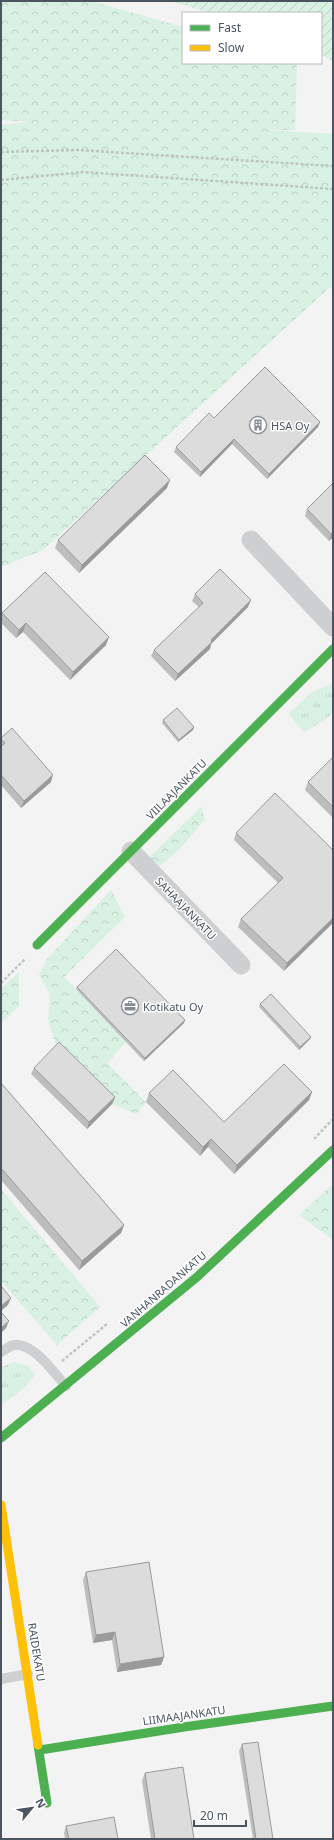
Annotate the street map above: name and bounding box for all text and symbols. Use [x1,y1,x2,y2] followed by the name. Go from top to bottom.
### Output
[182,12,322,64] legend
[218,19,242,36] text: Fast
[218,39,245,56] text: Slow
[248,415,268,435] building icon: HSA Oy
[271,418,310,433] place label: HSA Oy
[142,755,210,823] street label: VIILAAJANKATU
[152,873,220,943] street label: SAHAAJANKATU
[120,996,140,1016] office icon: Kotikatu Oy
[143,999,204,1014] place label: Kotikatu Oy
[117,1247,209,1331] street label: VANHANRADANKATU
[25,1622,49,1682] street label: RAIDEKATU
[142,1702,226,1728] street label: LIIMAAJANKATU
[12,1788,52,1828] north arrow
[32,1795,50,1810] text: N
[194,1802,246,1828] scale bar
[200,1807,228,1824] text: 20 m

